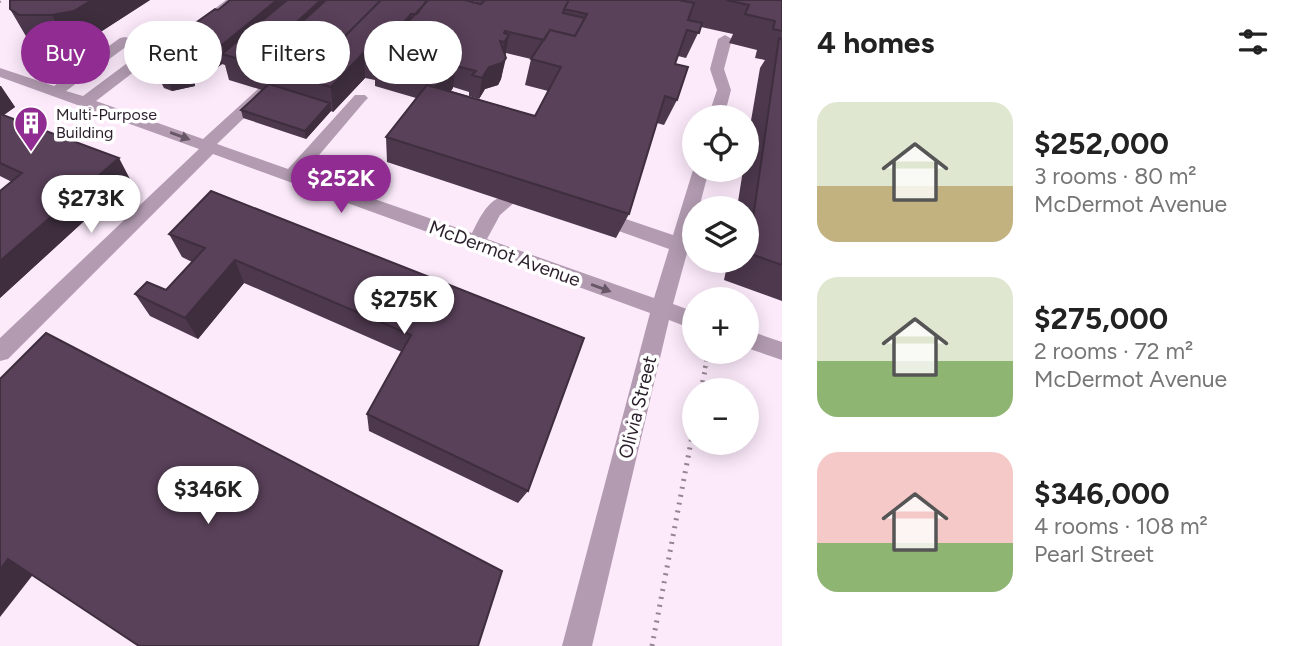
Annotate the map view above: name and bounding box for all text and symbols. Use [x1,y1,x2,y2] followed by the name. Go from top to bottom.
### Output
[21,21,110,84] chip: Buy
[124,21,222,84] chip: Rent
[236,21,350,84] chip: Filters
[364,21,462,84] chip: New
[1234,23,1272,61] icon: filters
[817,24,934,61] text: 4 homes
[12,104,50,153] building icon: Multi-Purpose Building
[56,105,157,142] place label: Multi-Purpose Building
[682,105,759,455] map controls
[682,105,759,182] button: locate
[1034,125,1169,162] text: $252,000
[873,130,957,214] icon: home
[169,131,190,142] one-way arrow
[292,156,390,215] pin: $252K
[1034,162,1197,190] text: 3 rooms · 80 m²
[307,164,375,192] text: $252K
[42,176,140,235] pin: $273K
[58,184,124,212] text: $273K
[1034,190,1227,218] text: McDermot Avenue
[682,196,759,273] button: layers
[426,215,584,292] street label: McDermot Avenue
[355,276,453,336] pin: $275K
[591,283,612,294] one-way arrow
[370,285,438,313] text: $275K
[682,287,759,364] button: +
[1034,300,1168,337] text: $275,000
[873,305,957,389] icon: home
[1034,337,1193,365] text: 2 rooms · 72 m²
[614,353,661,461] street label: Olivia Street
[1034,365,1227,393] text: McDermot Avenue
[682,378,759,455] button: −
[159,466,257,526] pin: $346K
[174,475,242,503] text: $346K
[1034,475,1170,512] text: $346,000
[873,480,957,564] icon: home
[1034,512,1208,540] text: 4 rooms · 108 m²
[1034,540,1154,568] text: Pearl Street

